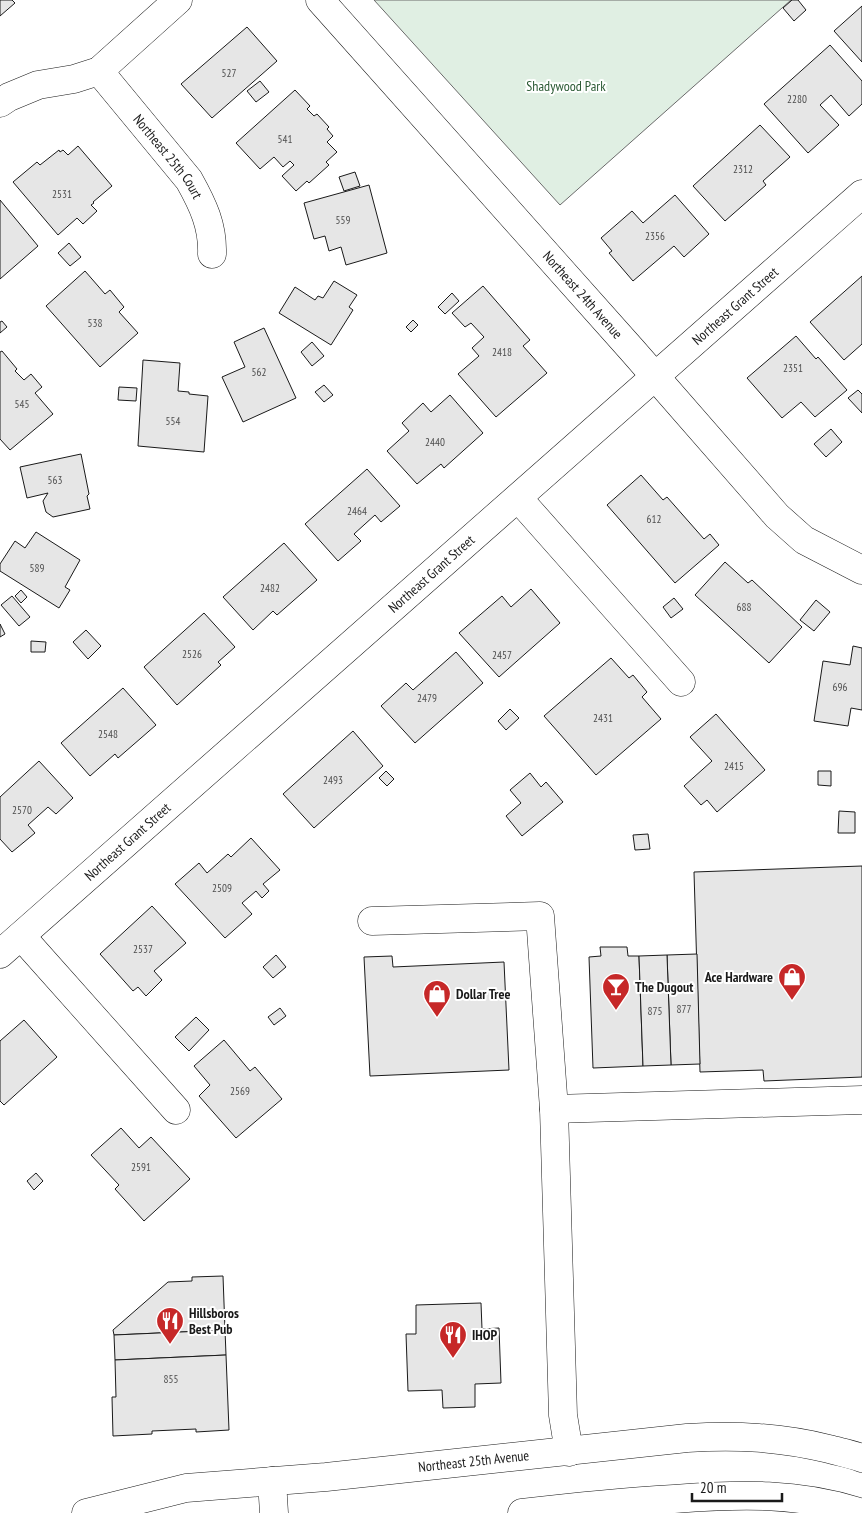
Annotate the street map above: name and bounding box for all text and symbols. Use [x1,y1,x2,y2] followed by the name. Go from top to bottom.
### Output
[222,66,236,80] house number: 527
[526,77,606,95] park label: Shadywood Park
[787,92,807,106] house number: 2280
[129,111,207,202] street label: Northeast 25th Court
[278,132,292,146] house number: 541
[733,162,753,176] house number: 2312
[52,187,72,201] house number: 2531
[336,213,350,227] house number: 559
[645,229,665,243] house number: 2356
[539,247,627,343] street label: Northeast 24th Avenue
[688,263,782,349] street label: Northeast Grant Street
[88,316,102,330] house number: 538
[492,345,512,359] house number: 2418
[783,361,803,375] house number: 2351
[252,365,266,379] house number: 562
[15,397,29,411] house number: 545
[166,414,180,428] house number: 554
[425,435,445,449] house number: 2440
[48,473,62,487] house number: 563
[347,504,367,518] house number: 2464
[647,512,661,526] house number: 612
[384,531,478,617] street label: Northeast Grant Street
[30,561,44,575] house number: 589
[260,581,280,595] house number: 2482
[737,600,751,614] house number: 688
[182,647,202,661] house number: 2526
[492,648,512,662] house number: 2457
[833,680,847,694] house number: 696
[417,691,437,705] house number: 2479
[593,711,613,725] house number: 2431
[98,727,118,741] house number: 2548
[724,759,744,773] house number: 2415
[323,773,343,787] house number: 2493
[81,799,175,884] street label: Northeast Grant Street
[12,803,32,817] house number: 2570
[212,881,232,895] house number: 2509
[133,942,153,956] house number: 2537
[777,962,807,1001] shop icon: Ace Hardware
[704,968,773,986] place label: Ace Hardware
[601,972,631,1011] bar icon: The Dugout
[635,978,693,996] place label: The Dugout
[422,979,452,1018] shop icon: Dollar Tree
[456,985,510,1003] place label: Dollar Tree
[677,1002,691,1016] house number: 877
[648,1004,662,1018] house number: 875
[230,1084,250,1098] house number: 2569
[131,1160,151,1174] house number: 2591
[189,1304,239,1338] place label: Hillsboros Best Pub
[155,1306,185,1345] restaurant icon: Hillsboros Best Pub
[438,1320,468,1359] restaurant icon: IHOP
[472,1326,498,1344] place label: IHOP
[164,1372,178,1386] house number: 855
[417,1446,530,1476] street label: Northeast 25th Avenue
[692,1470,782,1502] scale bar
[700,1478,726,1497] text: 20 m

